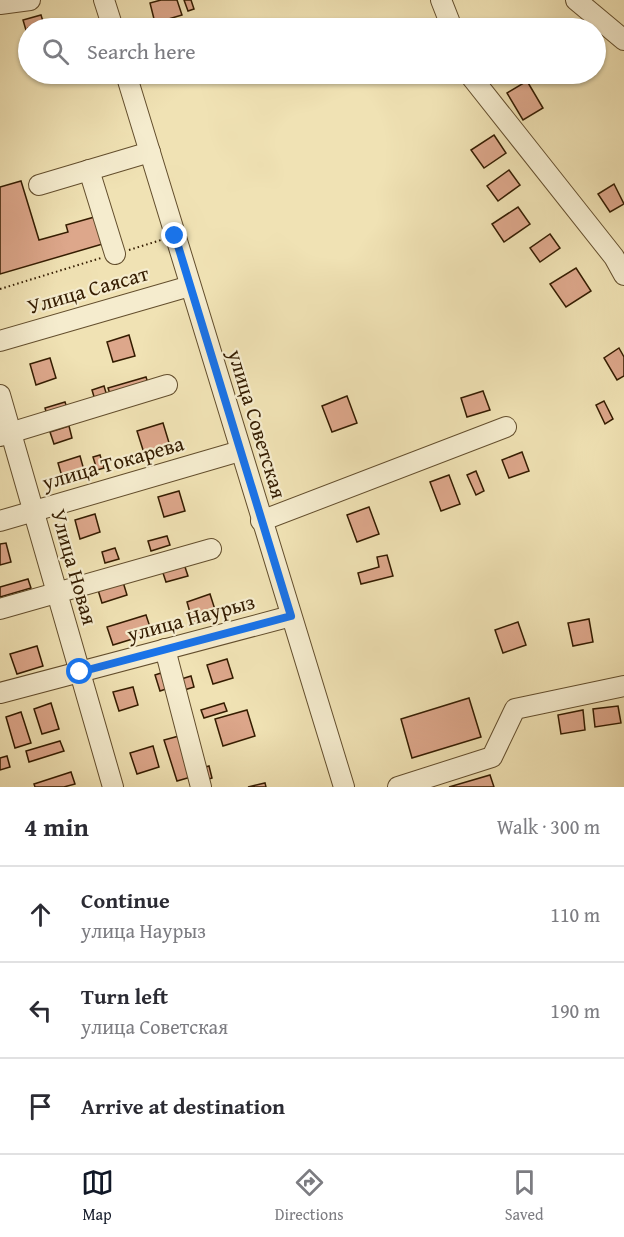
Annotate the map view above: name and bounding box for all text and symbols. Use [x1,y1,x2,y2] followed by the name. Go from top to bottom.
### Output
[18,18,606,84] search box
[39,35,72,68] icon: search
[87,35,196,67] text: Search here
[161,222,187,248] route end
[24,257,152,322] street label: Улица Саясат
[220,344,295,503] street label: улица Советская
[37,427,187,498] street label: улица Токарева
[43,505,106,629] street label: Улица Новая
[123,586,258,650] street label: улица Наурыз
[66,658,92,684] route start
[24,807,89,846] text: 4 min
[497,812,600,841] text: Walk · 300 m
[81,884,170,916] text: Continue
[24,898,57,931] icon: ahead
[550,900,600,929] text: 110 m
[81,916,206,945] text: улица Наурыз
[81,980,168,1012] text: Turn left
[24,994,57,1027] icon: left
[550,996,600,1025] text: 190 m
[81,1012,228,1041] text: улица Советская
[24,1090,57,1123] icon: arrive
[81,1090,285,1122] text: Arrive at destination
[81,1166,114,1226] tab: Map
[275,1166,344,1226] tab: Directions
[505,1166,543,1226] tab: Saved

